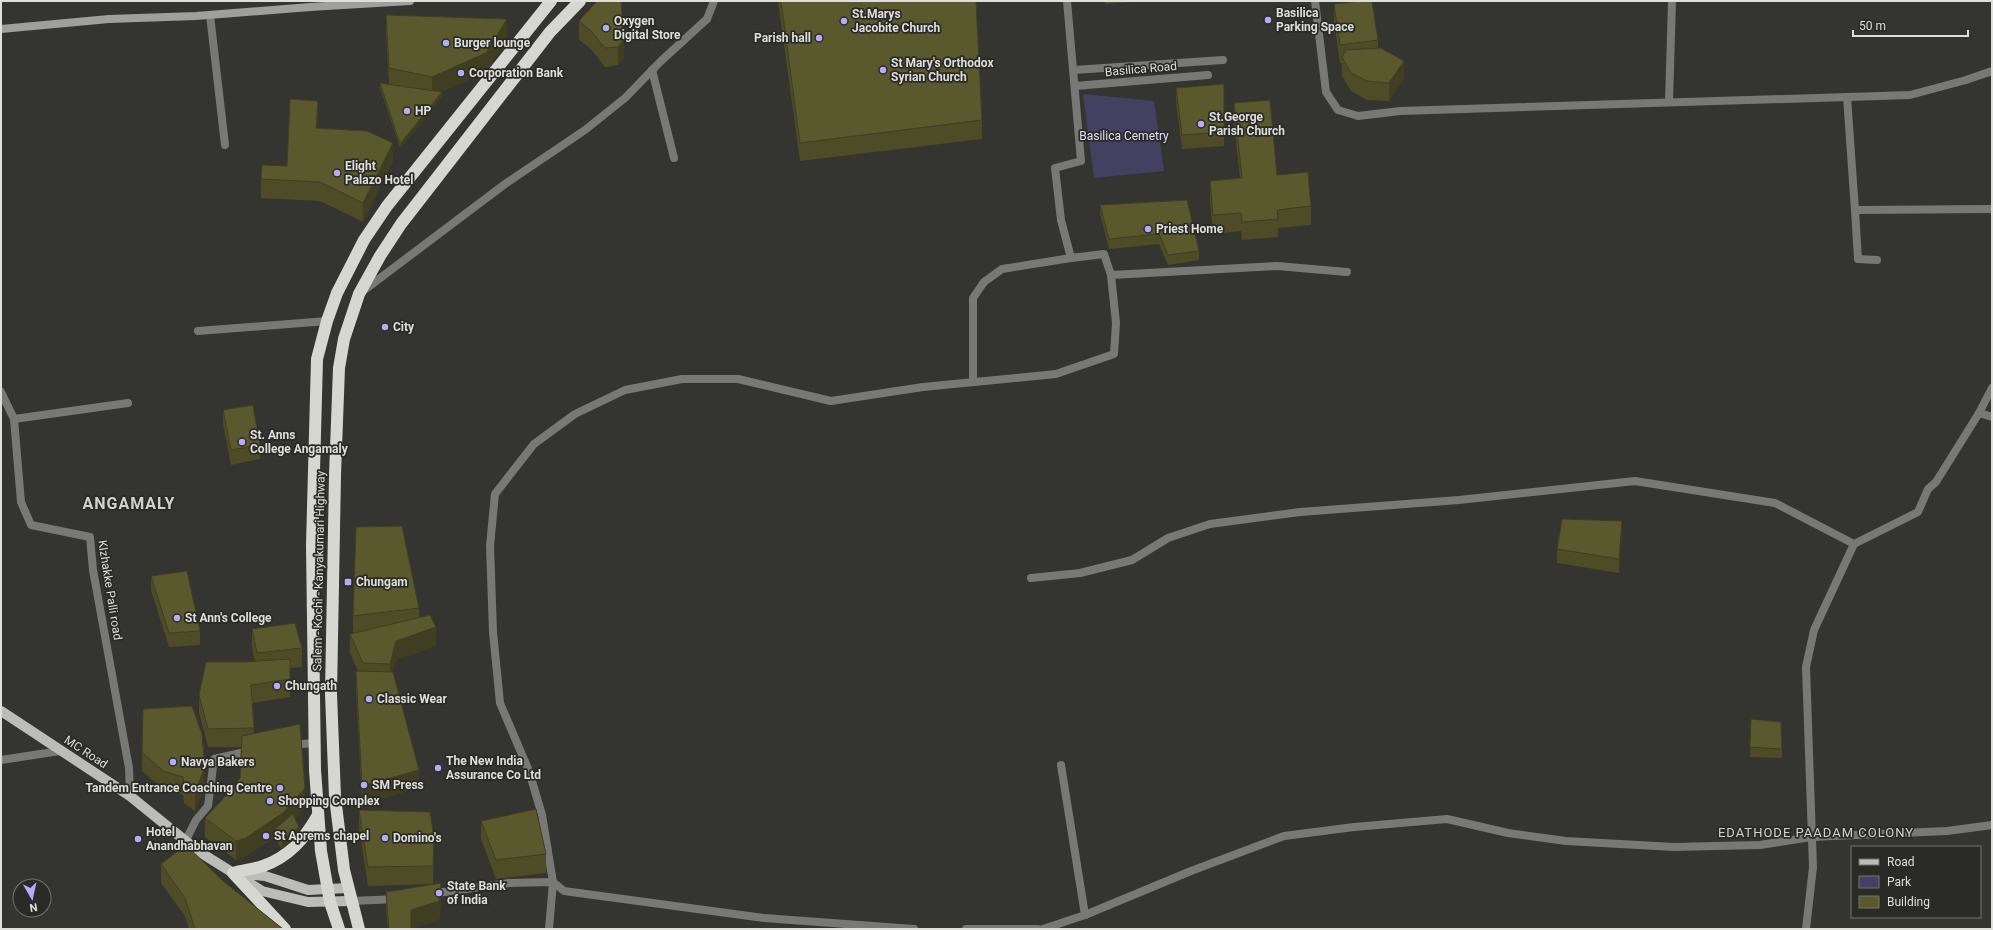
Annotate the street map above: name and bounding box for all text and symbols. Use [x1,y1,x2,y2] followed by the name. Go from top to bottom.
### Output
[1276,6,1354,34] place label: Basilica Parking Space
[852,7,940,35] place label: St.Marys Jacobite Church
[1853,12,1968,38] scale bar
[614,14,681,42] place label: Oxygen Digital Store
[1263,15,1273,25] marker: Basilica Parking Space
[839,16,849,26] marker: St.Marys Jacobite Church
[1859,19,1886,33] text: 50 m
[601,23,611,33] marker: Oxygen Digital Store
[754,31,811,45] place label: Parish hall
[814,33,824,43] marker: Parish hall
[454,36,531,50] place label: Burger lounge
[441,38,451,48] marker: Burger lounge
[891,56,994,84] place label: St Mary's Orthodox Syrian Church
[1104,59,1178,79] street label: Basilica Road
[878,65,888,75] marker: St Mary's Orthodox Syrian Church
[469,66,564,80] place label: Corporation Bank
[456,68,466,78] marker: Corporation Bank
[415,104,431,118] place label: HP
[402,106,412,116] marker: HP
[1209,110,1285,138] place label: St.George Parish Church
[1196,119,1206,129] marker: St.George Parish Church
[1079,129,1169,143] park label: Basilica Cemetry
[345,159,413,187] place label: Elight Palazo Hotel
[332,168,342,178] marker: Elight Palazo Hotel
[1156,222,1224,236] place label: Priest Home
[1143,224,1153,234] marker: Priest Home
[393,320,415,334] place label: City
[380,322,390,332] marker: City
[250,428,349,456] place label: St. Anns College Angamaly
[237,437,247,447] marker: St. Anns College Angamaly
[310,470,328,671] street label: Salem - Kochi - Kanyakumari Highway
[82,494,176,513] district label: ANGAMALY
[95,539,125,641] street label: KIzhakke Palli road
[356,575,408,589] place label: Chungam
[343,577,353,587] marker: Chungam
[185,611,272,625] place label: St Ann's College
[172,613,182,623] marker: St Ann's College
[285,679,337,693] place label: Chungath
[272,681,282,691] marker: Chungath
[377,692,447,706] place label: Classic Wear
[364,694,374,704] marker: Classic Wear
[62,733,110,771] street label: MC Road
[446,754,541,782] place label: The New India Assurance Co Ltd
[181,755,255,769] place label: Navya Bakers
[168,757,178,767] marker: Navya Bakers
[433,763,443,773] marker: The New India Assurance Co Ltd
[372,778,424,792] place label: SM Press
[359,780,369,790] marker: SM Press
[85,781,273,795] place label: Tandem Entrance Coaching Centre
[275,783,285,793] marker: Tandem Entrance Coaching Centre
[278,794,381,808] place label: Shopping Complex
[265,796,275,806] marker: Shopping Complex
[146,825,233,853] place label: Hotel Anandhabhavan
[1718,825,1914,840] district label: EDATHODE PAADAM COLONY
[274,829,369,843] place label: St Aprems chapel
[261,831,271,841] marker: St Aprems chapel
[393,831,442,845] place label: Domino's
[380,833,390,843] marker: Domino's
[133,834,143,844] marker: Hotel Anandhabhavan
[1851,846,1981,918] legend
[1887,855,1915,869] text: Road
[1887,875,1912,889] text: Park
[12,878,52,918] north arrow
[447,879,506,907] place label: State Bank of India
[434,888,444,898] marker: State Bank of India
[1887,895,1930,909] text: Building
[28,900,38,914] text: N

